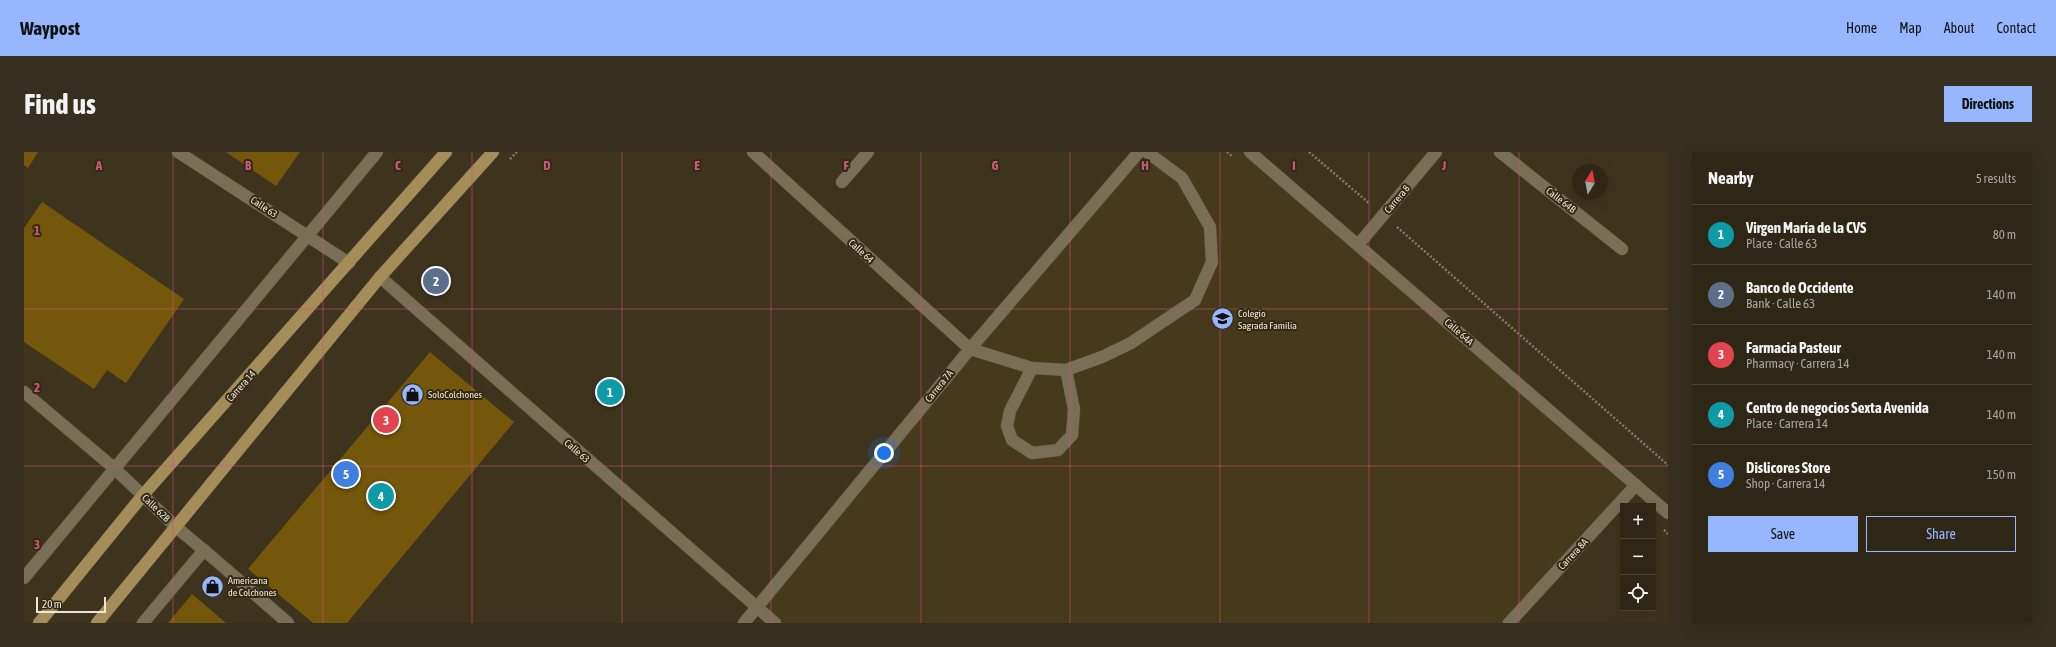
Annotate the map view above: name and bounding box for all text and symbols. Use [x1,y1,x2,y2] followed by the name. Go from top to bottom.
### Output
[20,17,80,39] text: Waypost
[1846,20,1877,36] text: Home
[1899,20,1922,36] text: Map
[1944,20,1975,36] text: About
[1997,20,2036,36] text: Contact
[1944,86,2032,122] button: Directions
[24,88,96,120] text: Find us
[95,158,103,173] text: A
[245,158,252,173] text: B
[395,158,401,173] text: C
[543,158,551,173] text: D
[694,158,700,173] text: E
[843,158,849,173] text: F
[992,158,999,173] text: G
[1141,158,1149,173] text: H
[1292,158,1296,173] text: I
[1441,158,1446,173] text: J
[1572,164,1608,200] north arrow
[1708,168,1754,188] text: Nearby
[1976,171,2016,186] text: 5 results
[1382,183,1412,215] street label: Carrera 8
[1544,185,1578,215] street label: Calle 64B
[249,194,280,220] street label: Calle 63
[1746,219,1866,236] text: Virgen María de la CVS
[34,223,40,238] text: 1
[1718,227,1724,242] text: 1
[1993,227,2016,242] text: 80 m
[1746,236,1817,251] text: Place · Calle 63
[846,237,876,265] street label: Calle 64
[423,266,449,296] pin: 2
[1746,279,1853,296] text: Banco de Occidente
[1718,287,1724,302] text: 2
[1987,287,2016,302] text: 140 m
[1746,296,1815,311] text: Bank · Calle 63
[1209,306,1235,332] school or university icon: Colegio Sagrada Familia
[1238,308,1297,331] place label: Colegio Sagrada Familia
[1442,317,1476,348] street label: Calle 64A
[1746,339,1841,356] text: Farmacia Pasteur
[1718,347,1724,362] text: 3
[1987,347,2016,362] text: 140 m
[1746,356,1850,371] text: Pharmacy · Carrera 14
[224,368,258,404] street label: Carrera 14
[923,368,955,404] street label: Carrera 7A
[597,377,623,407] pin: 1
[34,380,40,395] text: 2
[399,381,425,407] shop icon: SoloColchones
[428,389,483,400] place label: SoloColchones
[1746,399,1929,416] text: Centro de negocios Sexta Avenida
[373,405,399,435] pin: 3
[1718,407,1724,422] text: 4
[1987,407,2016,422] text: 140 m
[1746,416,1828,431] text: Place · Carrera 14
[562,437,592,465] street label: Calle 63
[874,443,894,463] your location
[333,459,359,489] pin: 5
[1746,459,1831,476] text: Dislicores Store
[1718,467,1724,482] text: 5
[1987,467,2016,482] text: 150 m
[1746,476,1825,491] text: Shop · Carrera 14
[368,481,394,511] pin: 4
[140,492,172,524] street label: Calle 62B
[1620,503,1656,611] map controls
[1620,503,1656,539] button: +
[1708,516,1858,552] button: Save
[1866,516,2016,552] button: Share
[1556,536,1590,572] street label: Carrera 8A
[34,537,40,552] text: 3
[1620,539,1656,575] button: −
[200,573,226,599] shop icon: Americana de Colchones
[228,575,277,598] place label: Americana de Colchones
[1620,575,1656,611] button: locate
[36,595,106,614] scale bar
[42,598,62,610] text: 20 m

